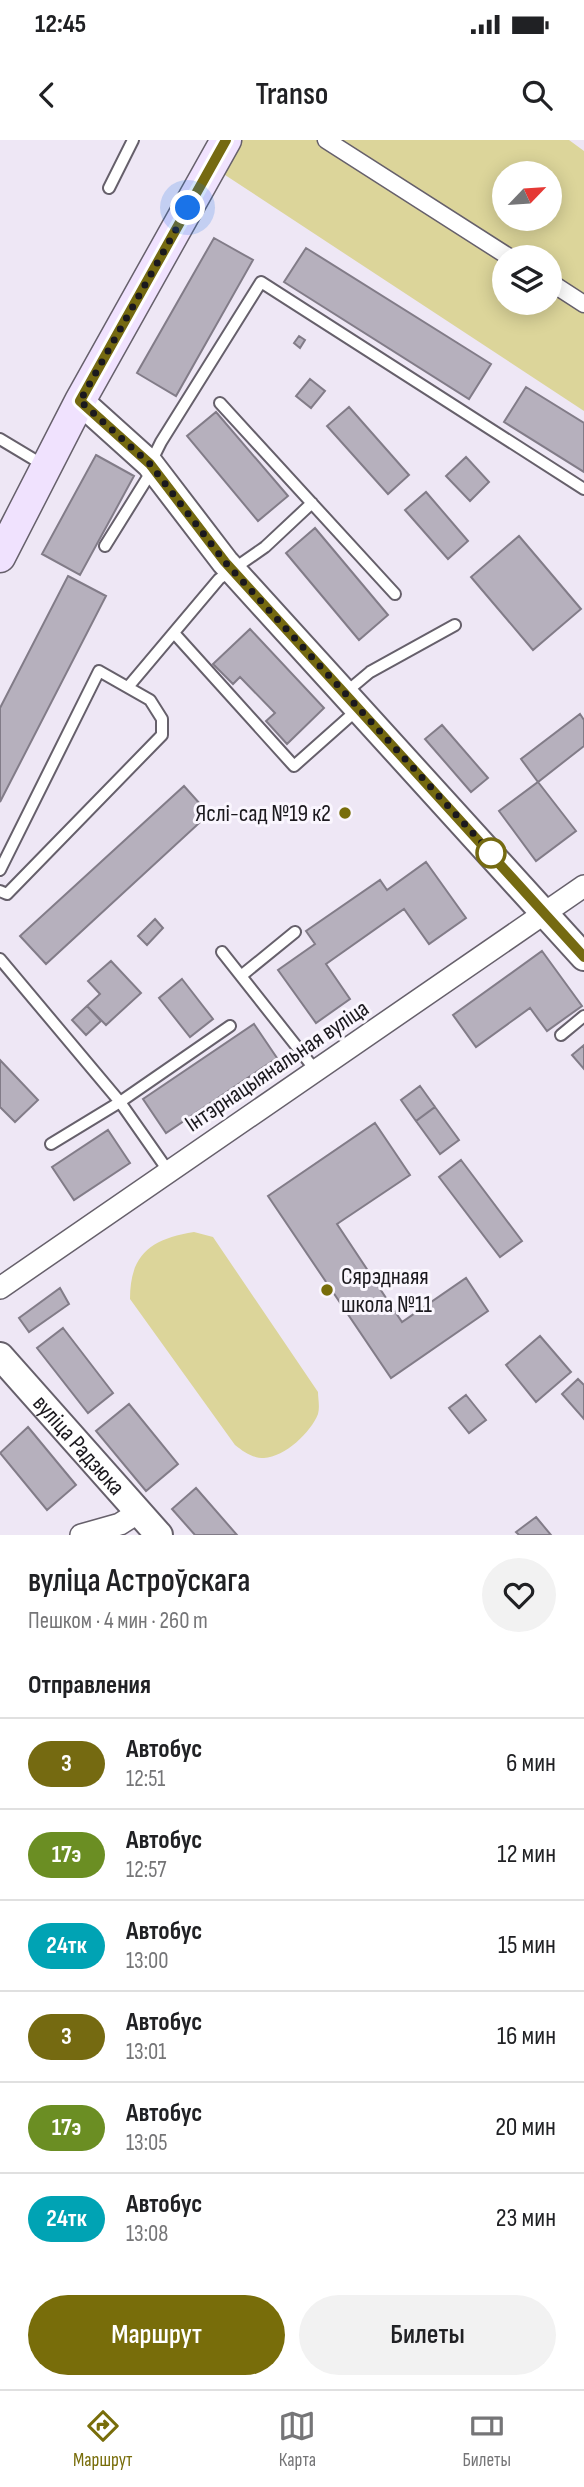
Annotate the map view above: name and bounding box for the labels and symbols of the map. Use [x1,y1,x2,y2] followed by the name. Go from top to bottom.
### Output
[492,161,562,231] north arrow
[170,190,205,225] your location
[195,799,331,828] place label: Яслі-сад №19 к2
[337,805,353,821] marker: Яслі-сад №19 к2
[476,838,506,868] unlabelled marker
[180,994,374,1138] street label: Інтэрнацыянальная вуліца
[341,1262,432,1319] place label: Сярэднаяя школа №11
[319,1282,335,1298] marker: Сярэднаяя школа №11
[27,1389,131,1501] street label: вуліца Радзюка

